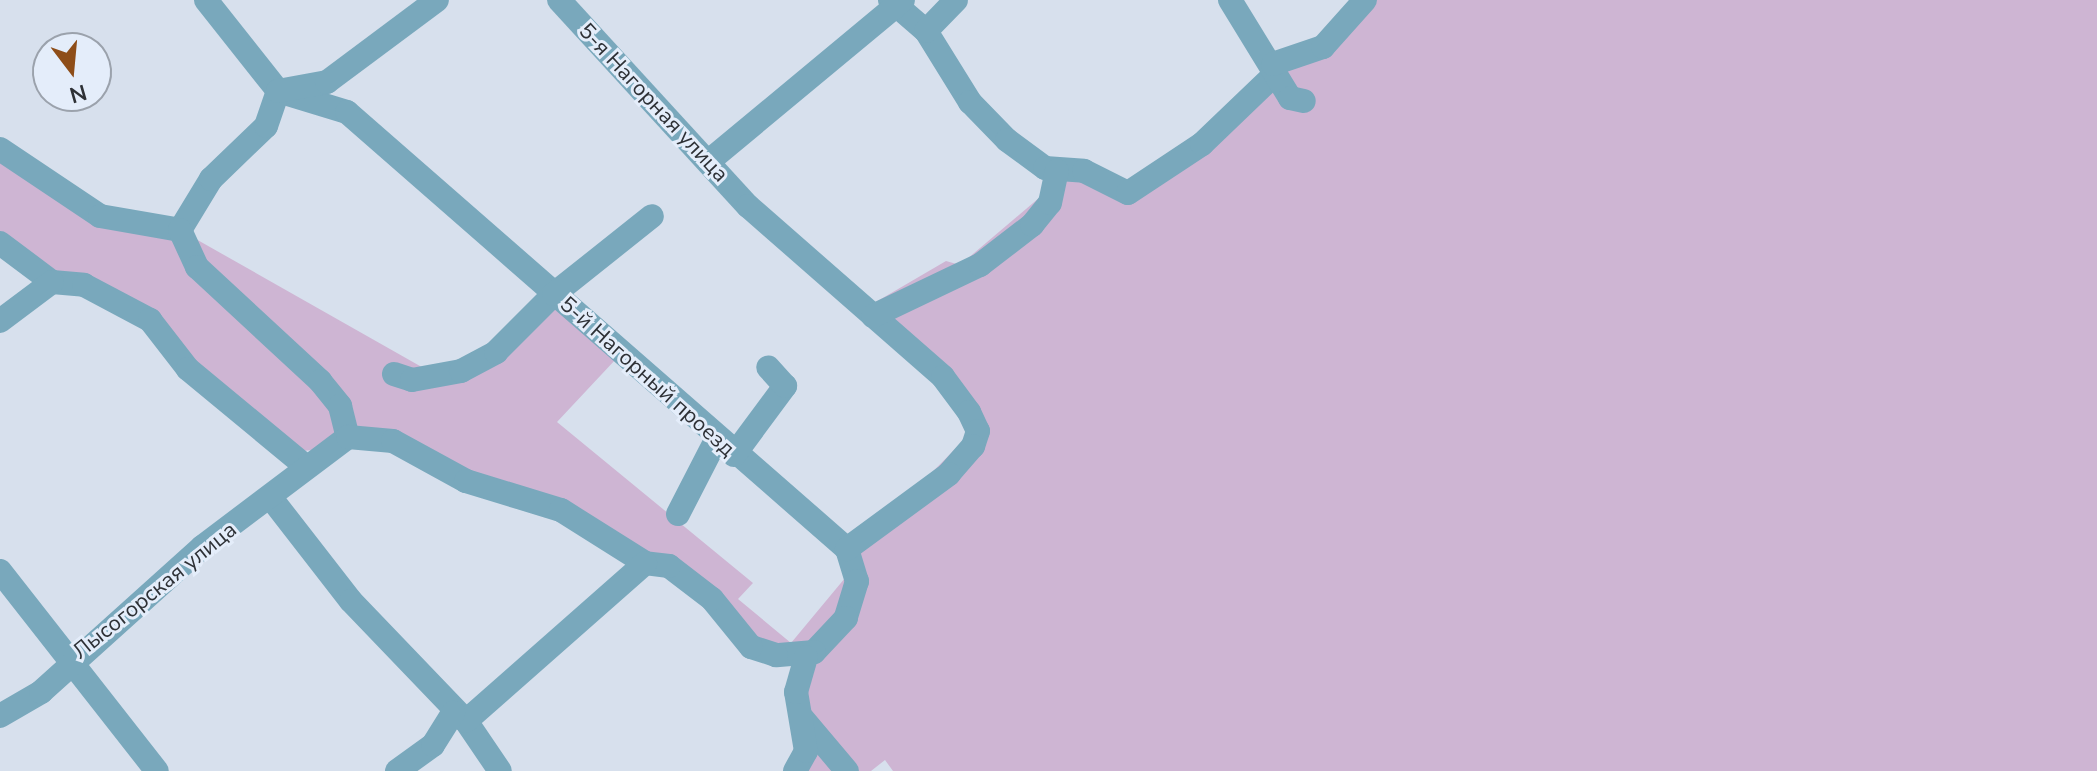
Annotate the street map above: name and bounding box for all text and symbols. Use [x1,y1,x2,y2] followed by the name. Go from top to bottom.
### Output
[573,18,733,188] street label: 5-я Нагорная улица
[32,32,112,112] north arrow
[66,76,90,110] text: N
[554,291,740,463] street label: 5-й Нагорный проезд
[68,517,242,665] street label: Лысогорская улица

